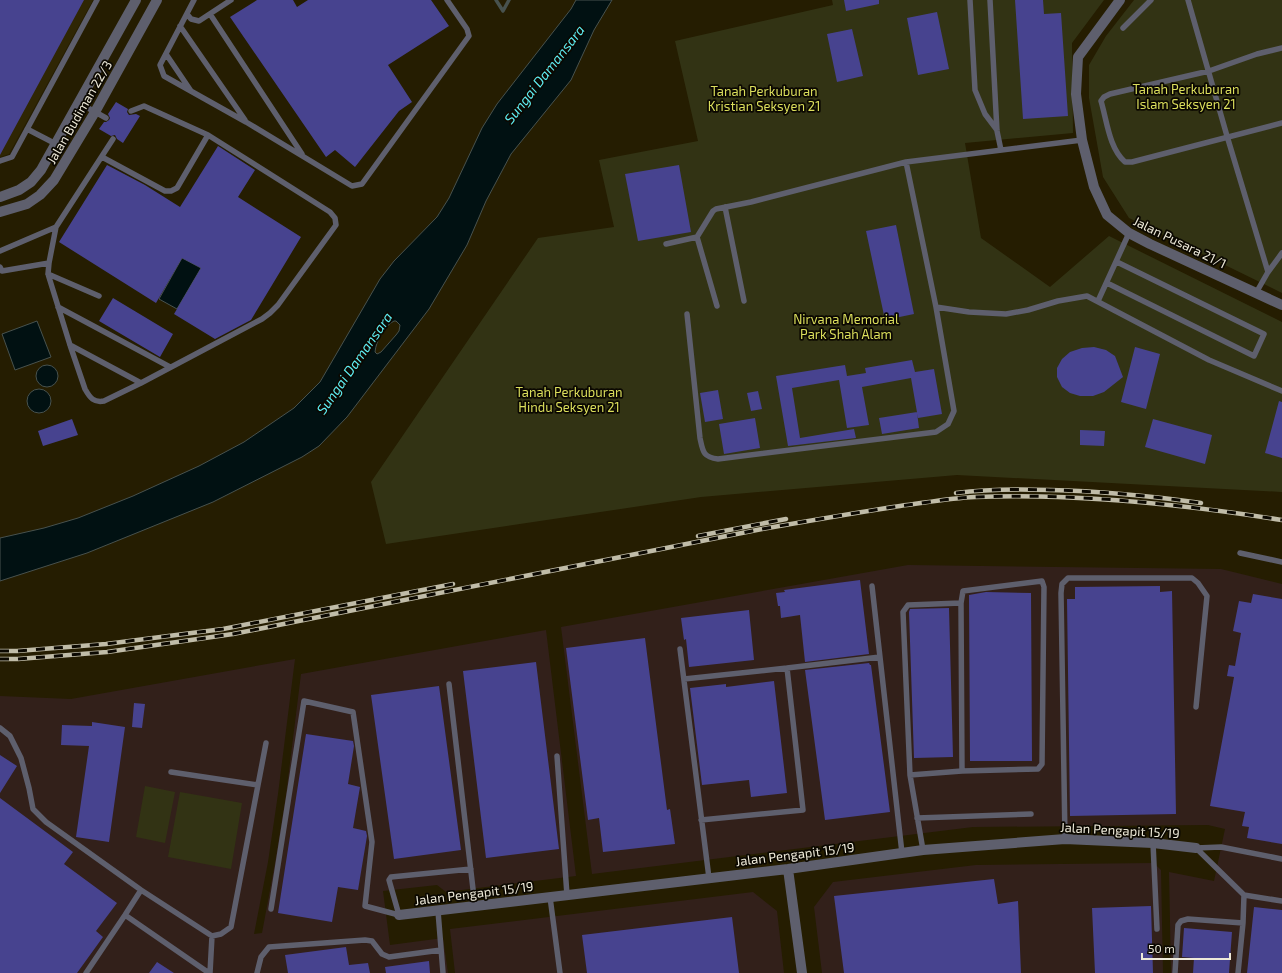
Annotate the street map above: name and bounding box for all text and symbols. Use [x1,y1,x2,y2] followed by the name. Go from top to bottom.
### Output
[500,21,588,127] water label: Sungai Damansara
[43,57,115,167] street label: Jalan Budiman 22/3
[1132,81,1240,112] park label: Tanah Perkuburan Islam Seksyen 21
[708,83,820,114] park label: Tanah Perkuburan Kristian Seksyen 21
[1131,213,1229,271] street label: Jalan Pusara 21/1
[312,309,396,417] water label: Sungai Damansara
[793,311,899,342] park label: Nirvana Memorial Park Shah Alam
[515,384,623,415] park label: Tanah Perkuburan Hindu Seksyen 21
[1060,819,1180,841] street label: Jalan Pengapit 15/19
[735,839,855,869] street label: Jalan Pengapit 15/19
[414,878,534,908] street label: Jalan Pengapit 15/19
[1142,935,1230,961] scale bar
[1148,941,1175,955] text: 50 m

